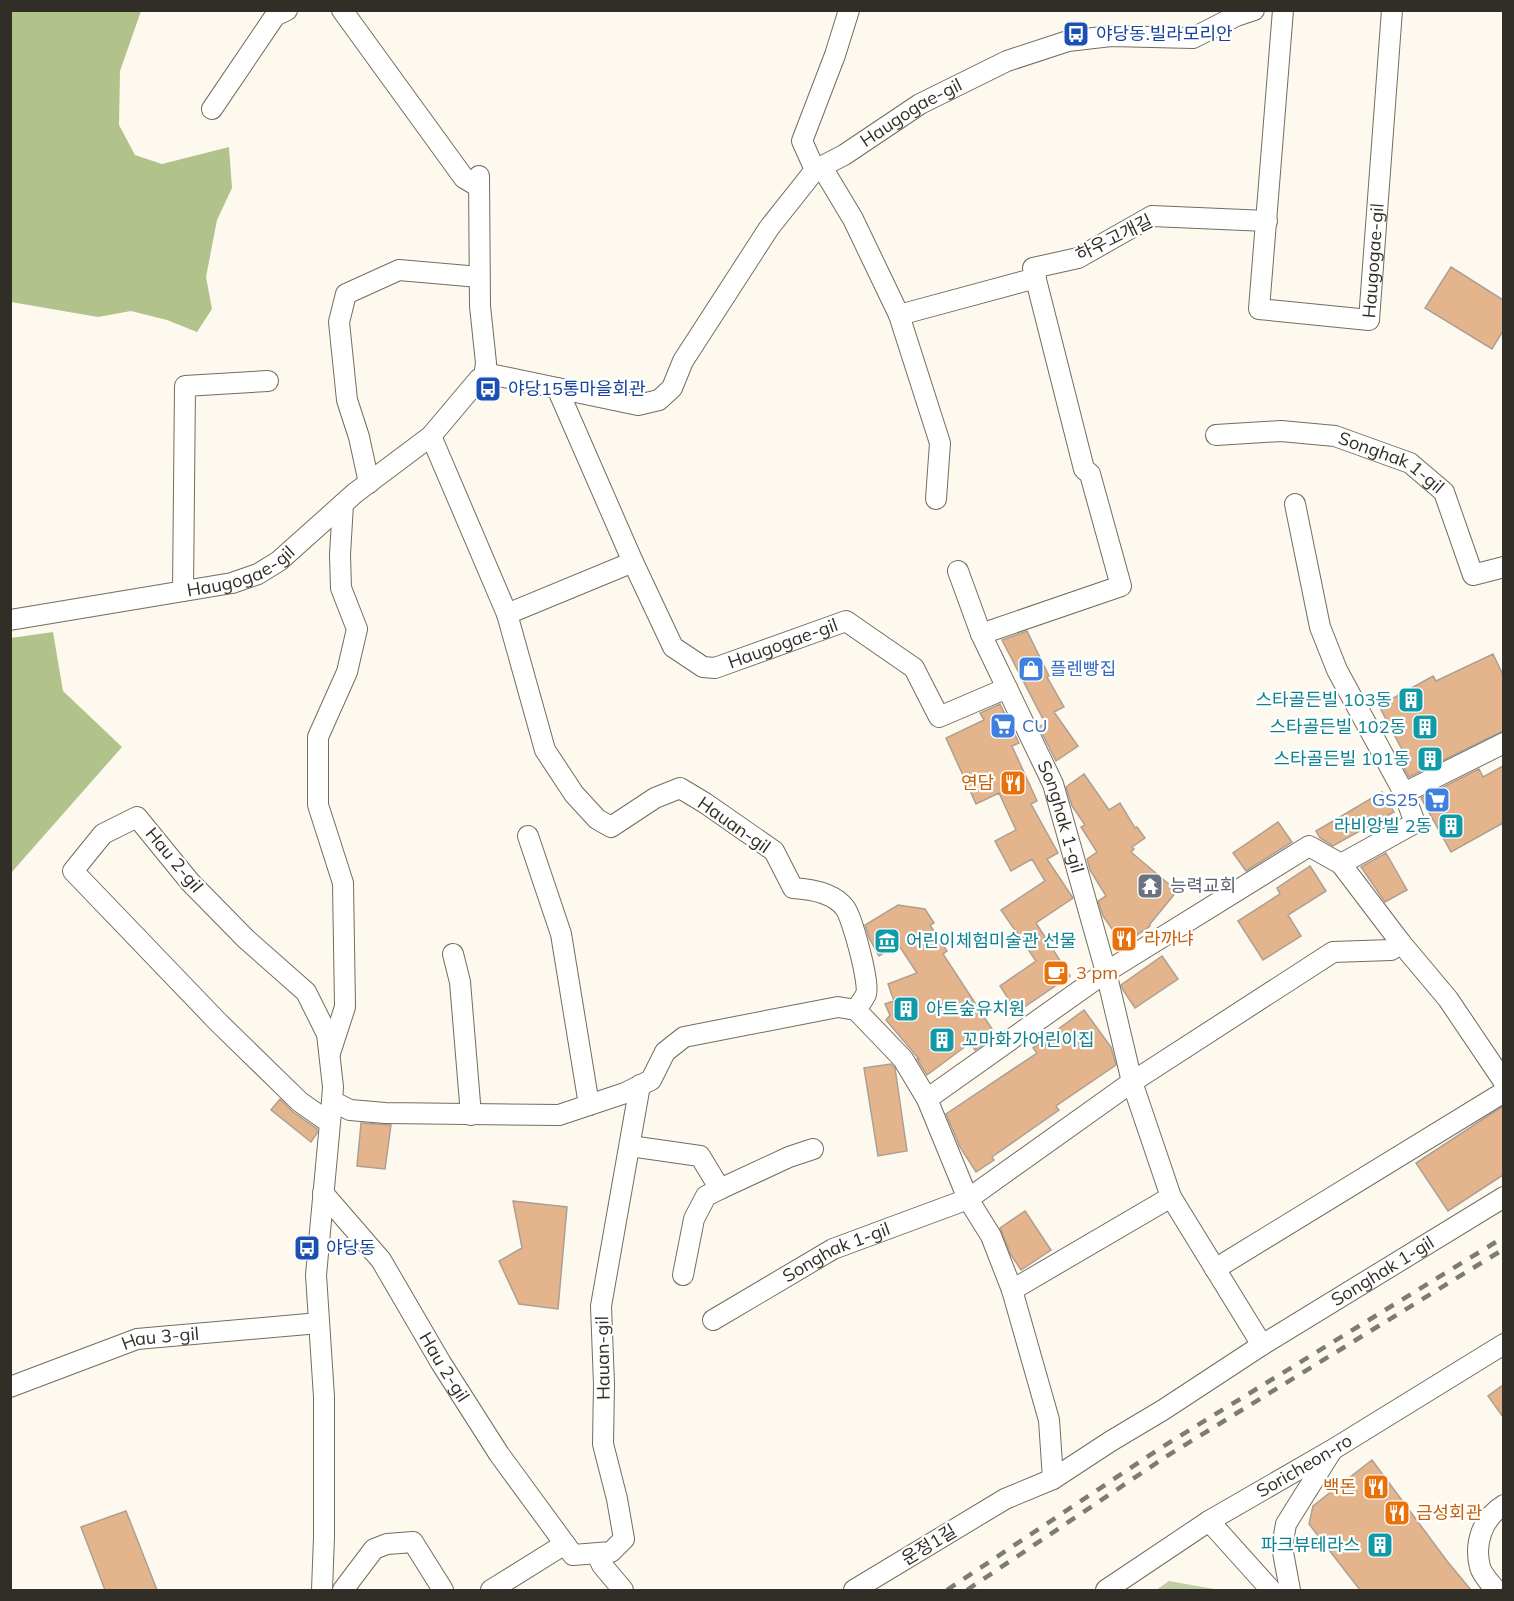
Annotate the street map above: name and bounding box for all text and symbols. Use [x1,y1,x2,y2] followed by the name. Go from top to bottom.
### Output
[1061,19,1091,49] bus stop icon: 야당동.빌라모리안
[1096,22,1233,45] place label: 야당동.빌라모리안
[855,73,966,152] street label: Haugogae-gil
[1357,202,1389,319] street label: Haugogae-gil
[1072,209,1156,266] street label: 하우고개길
[473,374,503,404] bus stop icon: 야당15통마을회관
[508,377,646,400] place label: 야당15통마을회관
[1335,426,1449,498] street label: Songhak 1-gil
[185,540,299,601] street label: Haugogae-gil
[725,613,841,673] street label: Haugogae-gil
[1016,654,1046,684] shop icon: 플렌빵집
[1050,657,1116,680] place label: 플렌빵집
[1396,685,1426,715] building icon: 스타골든빌 103동
[1256,688,1392,711] place label: 스타골든빌 103동
[988,711,1018,741] supermarket icon: CU
[1410,712,1440,742] building icon: 스타골든빌 102동
[1022,714,1047,737] place label: CU
[1270,715,1406,738] place label: 스타골든빌 102동
[1415,744,1445,774] building icon: 스타골든빌 101동
[1274,747,1410,770] place label: 스타골든빌 101동
[1032,757,1089,875] street label: Songhak 1-gil
[998,768,1028,798] restaurant icon: 연담
[961,771,994,794] place label: 연담
[1422,785,1452,815] supermarket icon: GS25
[1372,788,1418,811] place label: GS25
[693,791,775,858] street label: Hauan-gil
[1436,811,1466,841] building icon: 라비앙빌 2동
[1334,814,1432,837] place label: 라비앙빌 2동
[141,822,208,897] street label: Hau 2-gil
[1135,871,1165,901] temple icon: 능력교회
[1170,874,1236,897] place label: 능력교회
[1109,924,1139,954] restaurant icon: 라까냐
[872,926,902,956] museum icon: 어린이체험미술관 선물
[1144,927,1194,950] place label: 라까냐
[906,929,1076,952] place label: 어린이체험미술관 선물
[1041,958,1071,988] cafe icon: 3 pm
[1076,961,1118,984] place label: 3 pm
[891,994,921,1024] building icon: 아트숲유치원
[926,997,1025,1020] place label: 아트숲유치원
[927,1025,957,1055] building icon: 꼬마화가어린이집
[962,1028,1094,1051] place label: 꼬마화가어린이집
[778,1217,893,1287] street label: Songhak 1-gil
[1327,1231,1438,1311] street label: Songhak 1-gil
[292,1233,322,1263] bus stop icon: 야당동
[326,1236,376,1259] place label: 야당동
[590,1316,615,1400] street label: Hauan-gil
[118,1322,200,1355] street label: Hau 3-gil
[414,1328,475,1406] street label: Hau 2-gil
[1252,1429,1356,1502] street label: Soricheon-ro
[1361,1472,1391,1502] restaurant icon: 백돈
[1323,1475,1356,1498] place label: 백돈
[1382,1498,1412,1528] restaurant icon: 금성회관
[1416,1501,1483,1524] place label: 금성회관
[897,1519,961,1570] street label: 운정1길
[1365,1530,1395,1560] building icon: 파크뷰테라스
[1261,1533,1360,1556] place label: 파크뷰테라스

